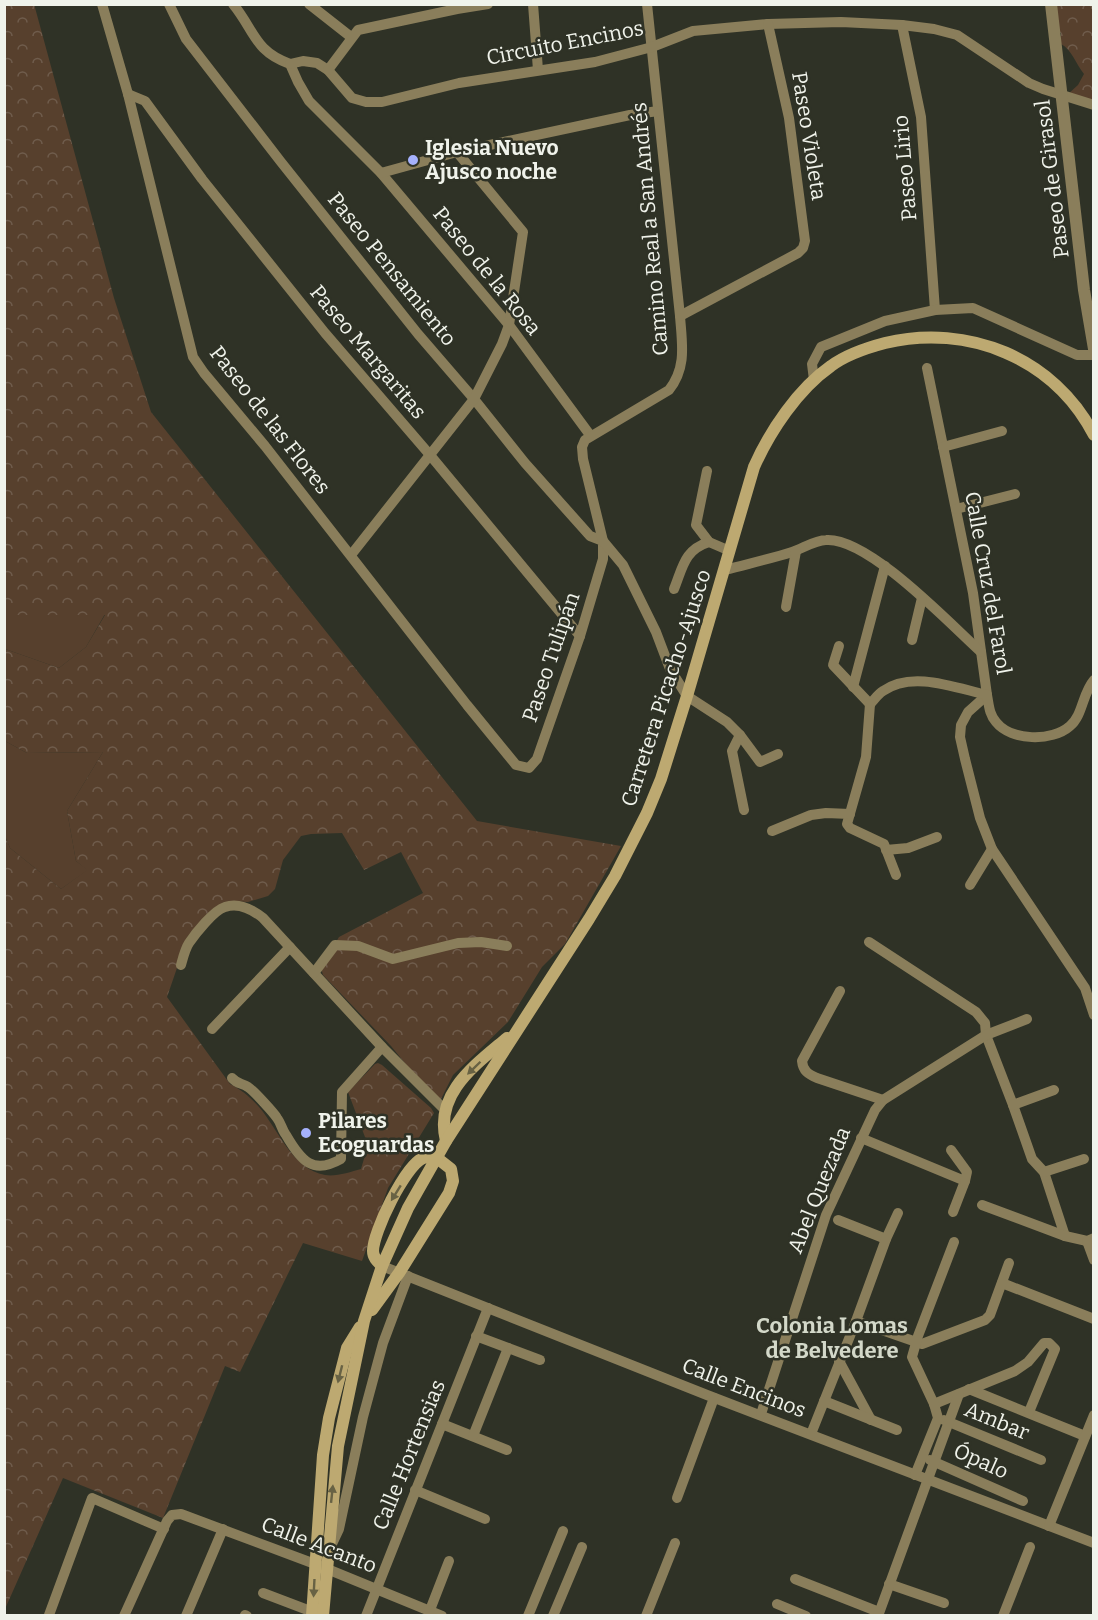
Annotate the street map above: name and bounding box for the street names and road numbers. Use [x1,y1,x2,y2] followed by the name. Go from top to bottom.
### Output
[484,15,646,71] street label: Circuito Encinos
[786,70,832,203] street label: Paseo Violeta
[1029,98,1075,260] street label: Paseo de Girasol
[626,101,674,357] street label: Camino Real a San Andrés
[887,114,923,222] street label: Paseo Lirio
[322,187,462,351] street label: Paseo Pensamiento
[427,201,547,341] street label: Paseo de la Rosa
[304,280,432,424] street label: Paseo Margaritas
[204,341,336,499] street label: Paseo de las Flores
[959,489,1017,677] street label: Calle Cruz del Farol
[615,566,717,810] street label: Carretera Picacho-Ajusco
[517,589,585,725] street label: Paseo Tulipán
[782,1123,856,1257] street label: Abel Quezada
[678,1352,810,1424] street label: Calle Encinos
[367,1376,451,1534] street label: Calle Hortensias
[961,1396,1033,1446] street label: Ambar
[949,1437,1013,1485] street label: Ópalo
[258,1511,380,1579] street label: Calle Acanto

